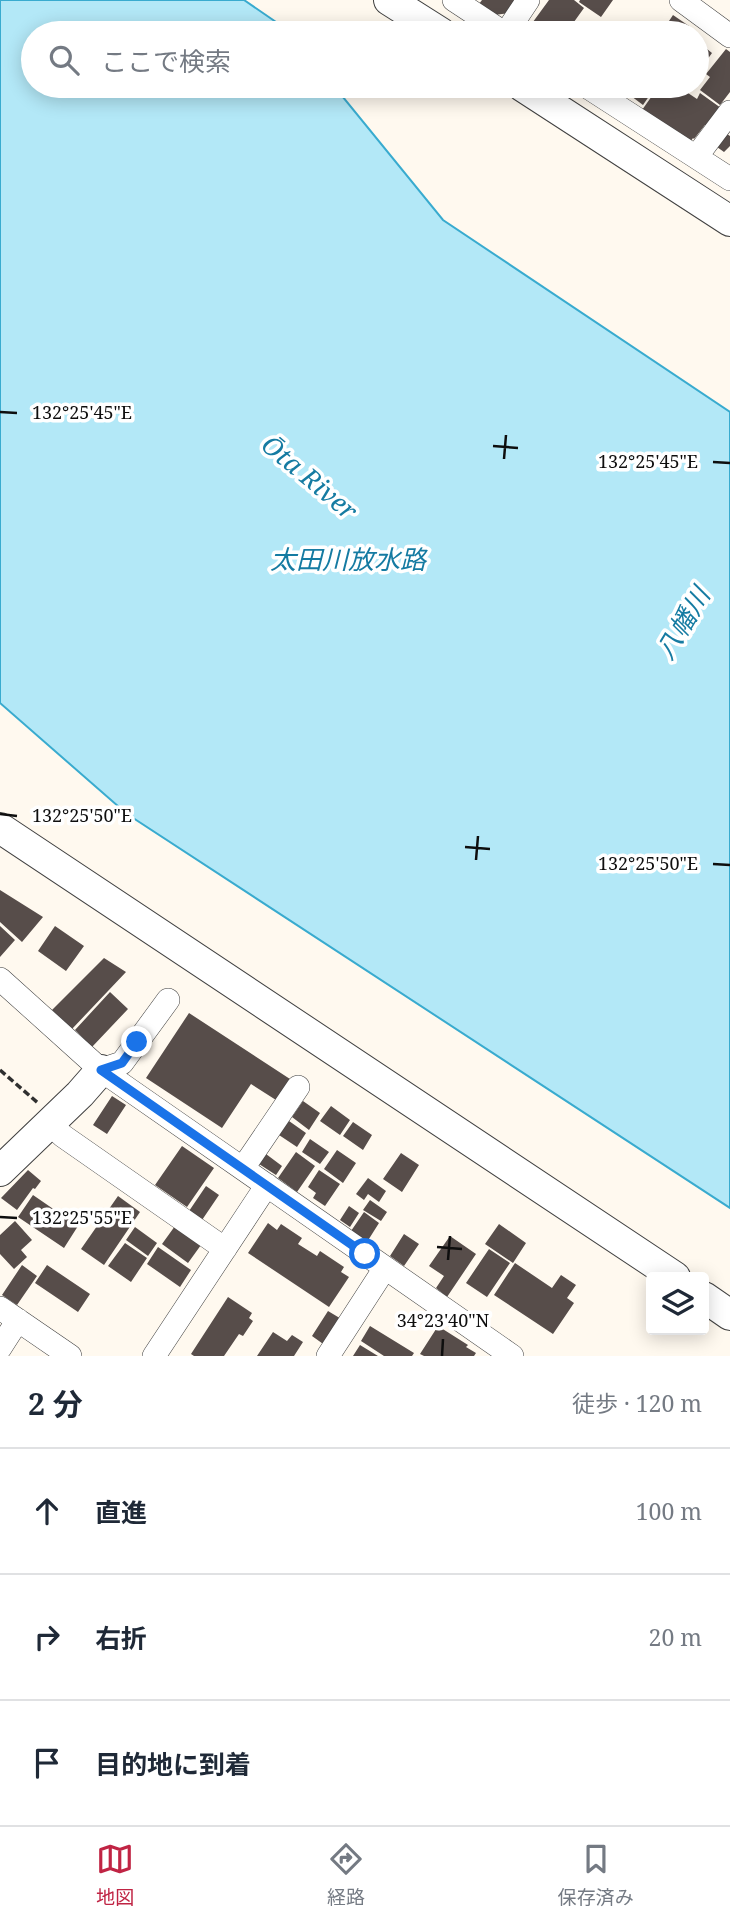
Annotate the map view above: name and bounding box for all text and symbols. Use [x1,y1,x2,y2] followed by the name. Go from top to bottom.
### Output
[21,21,709,98] search box
[45,41,83,79] icon: search
[101,43,231,79] text: ここで検索
[32,400,132,424] text: 132°25'45"E
[254,426,366,528] water label: Ōta River
[598,449,698,473] text: 132°25'45"E
[270,541,428,577] water label: 太田川放水路
[646,578,719,666] water label: 八幡川
[32,803,132,827] text: 132°25'50"E
[598,851,698,875] text: 132°25'50"E
[121,1026,152,1057] route end
[32,1205,132,1229] text: 132°25'55"E
[349,1238,380,1269] route start
[646,1272,709,1335] map controls
[646,1272,709,1335] button: layers
[397,1308,490,1332] text: 34°23'40"N
[28,1383,83,1424] text: 2 分
[572,1387,702,1419] text: 徒歩 · 120 m
[28,1492,66,1530] icon: ahead
[95,1494,147,1530] text: 直進
[636,1495,702,1527] text: 100 m
[28,1618,66,1656] icon: right
[95,1620,147,1656] text: 右折
[649,1621,702,1653] text: 20 m
[28,1744,66,1782] icon: arrive
[95,1746,251,1782] text: 目的地に到着
[96,1840,134,1910] tab: 地図
[327,1840,365,1910] tab: 経路
[558,1840,634,1910] tab: 保存済み

